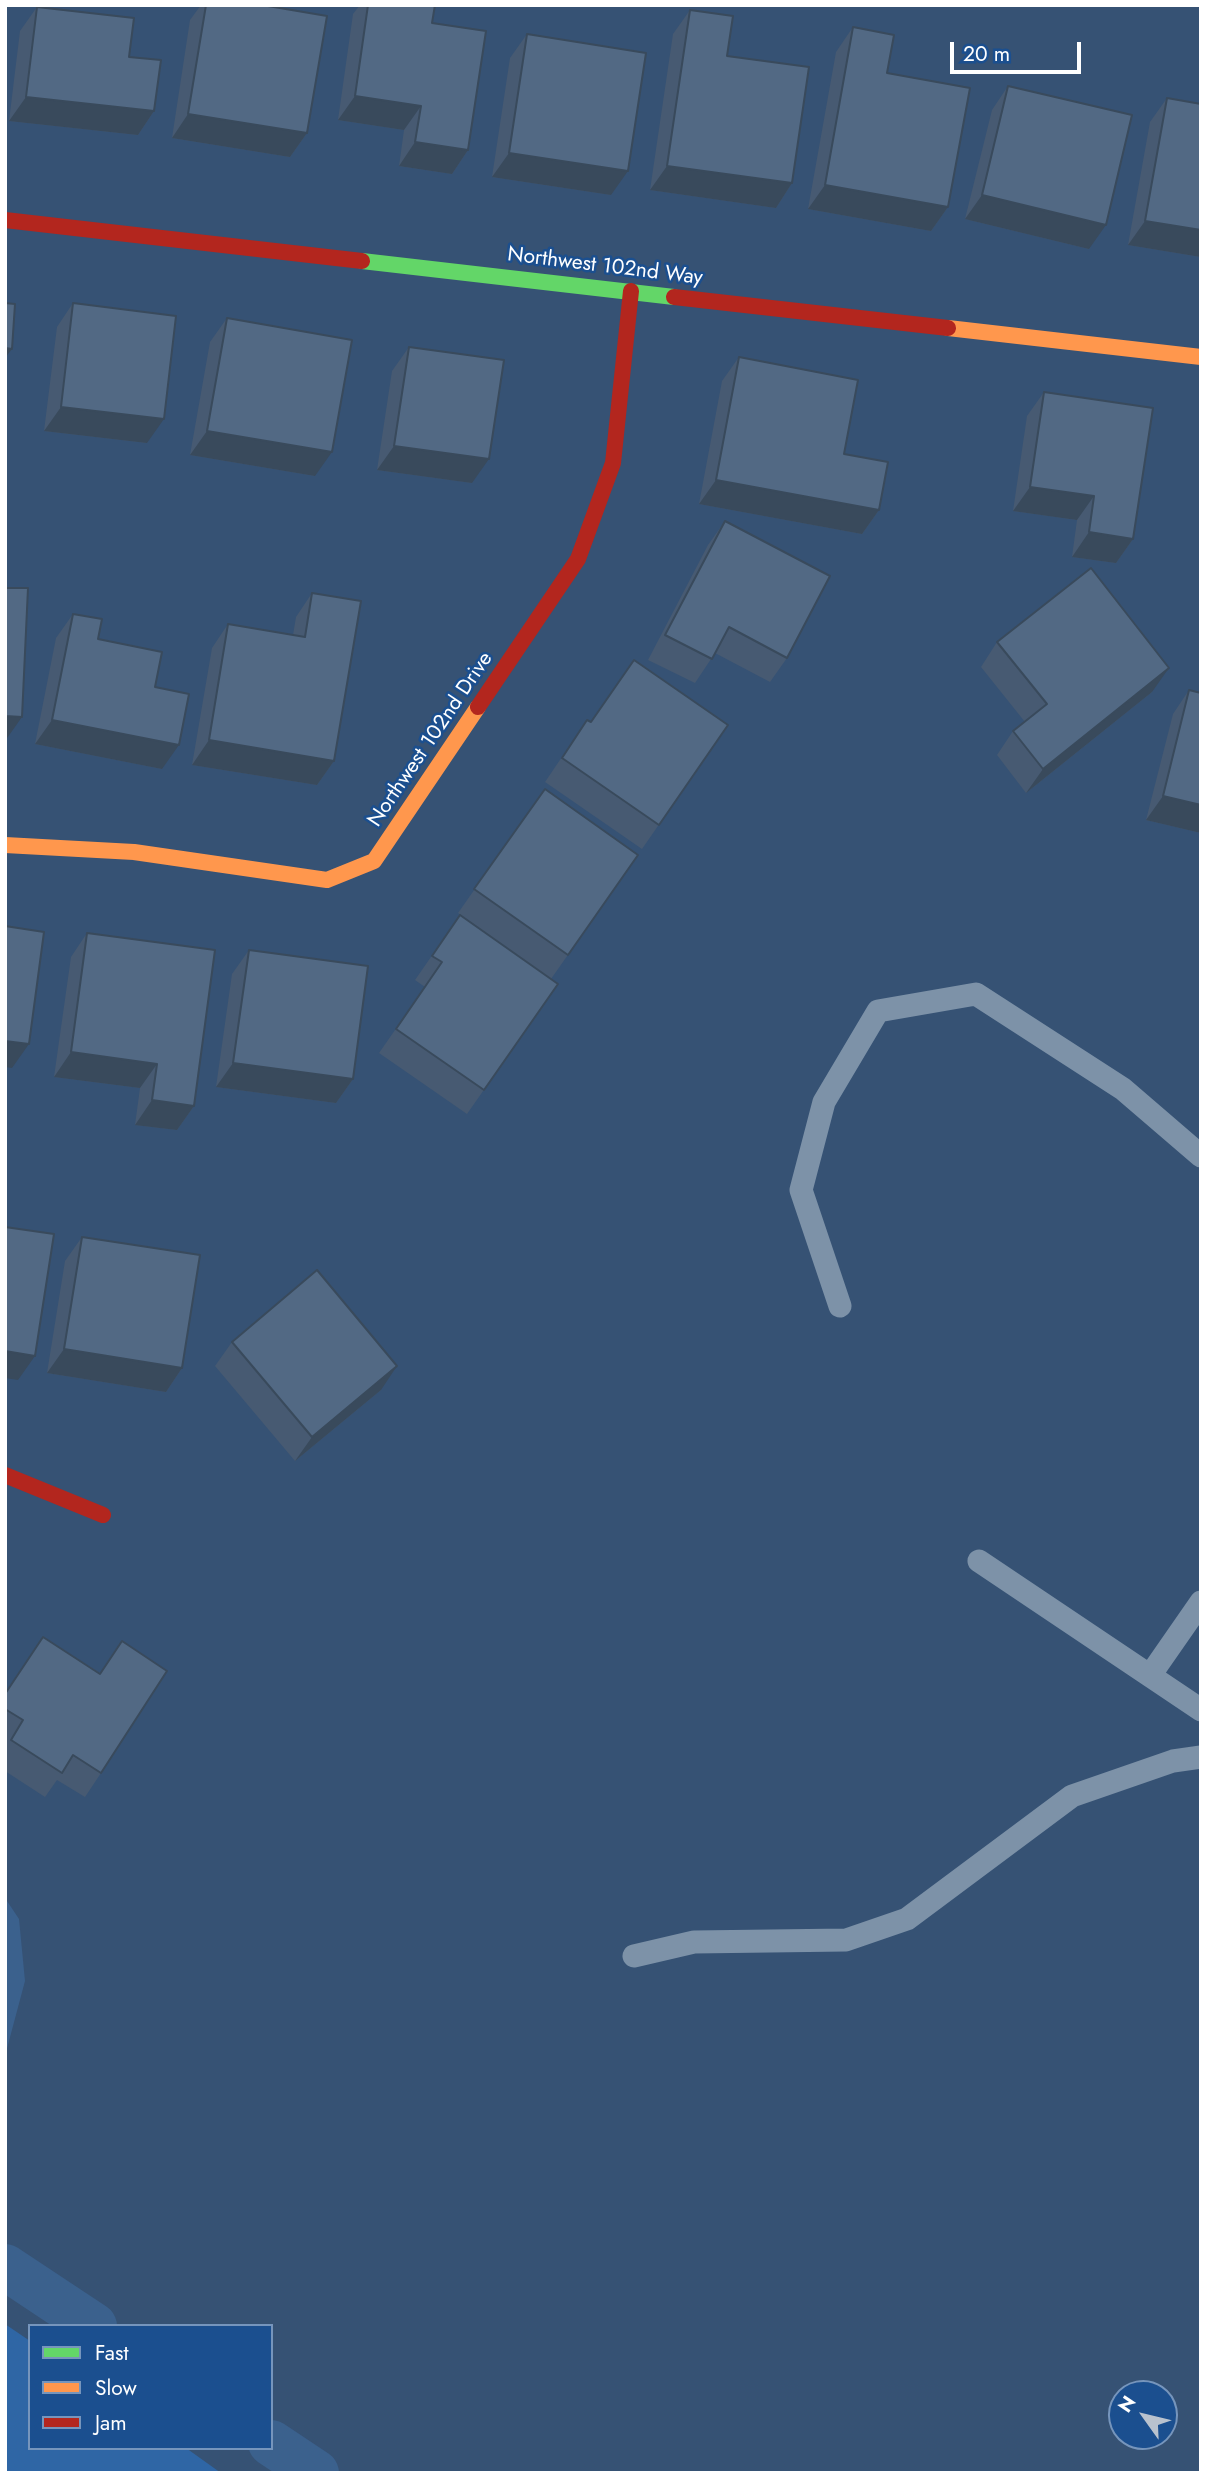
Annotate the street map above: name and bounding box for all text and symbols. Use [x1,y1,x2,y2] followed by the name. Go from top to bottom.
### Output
[954,28,1085,72] scale bar
[963,39,1010,69] text: 20 m
[506,243,704,291] street label: Northwest 102nd Way
[363,648,499,832] street label: Northwest 102nd Drive
[28,2324,273,2450] legend
[95,2338,128,2368] text: Fast
[95,2373,137,2403] text: Slow
[1108,2380,1178,2450] north arrow
[1111,2390,1142,2418] text: N
[95,2408,127,2438] text: Jam

